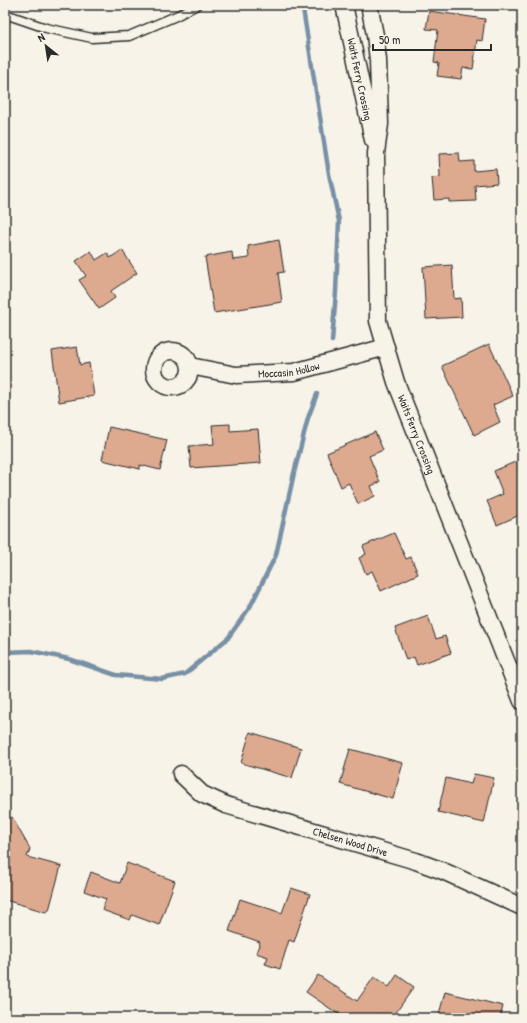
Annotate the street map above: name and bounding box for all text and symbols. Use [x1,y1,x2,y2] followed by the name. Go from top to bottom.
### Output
[26,26,66,66] north arrow
[373,26,491,52] scale bar
[35,30,47,45] text: N
[379,31,400,48] text: 50 m
[344,37,376,122] street label: Waits Ferry Crossing
[258,358,321,381] street label: Moccasin Hollow
[395,393,439,476] street label: Waits Ferry Crossing
[311,824,390,859] street label: Chelsen Wood Drive

